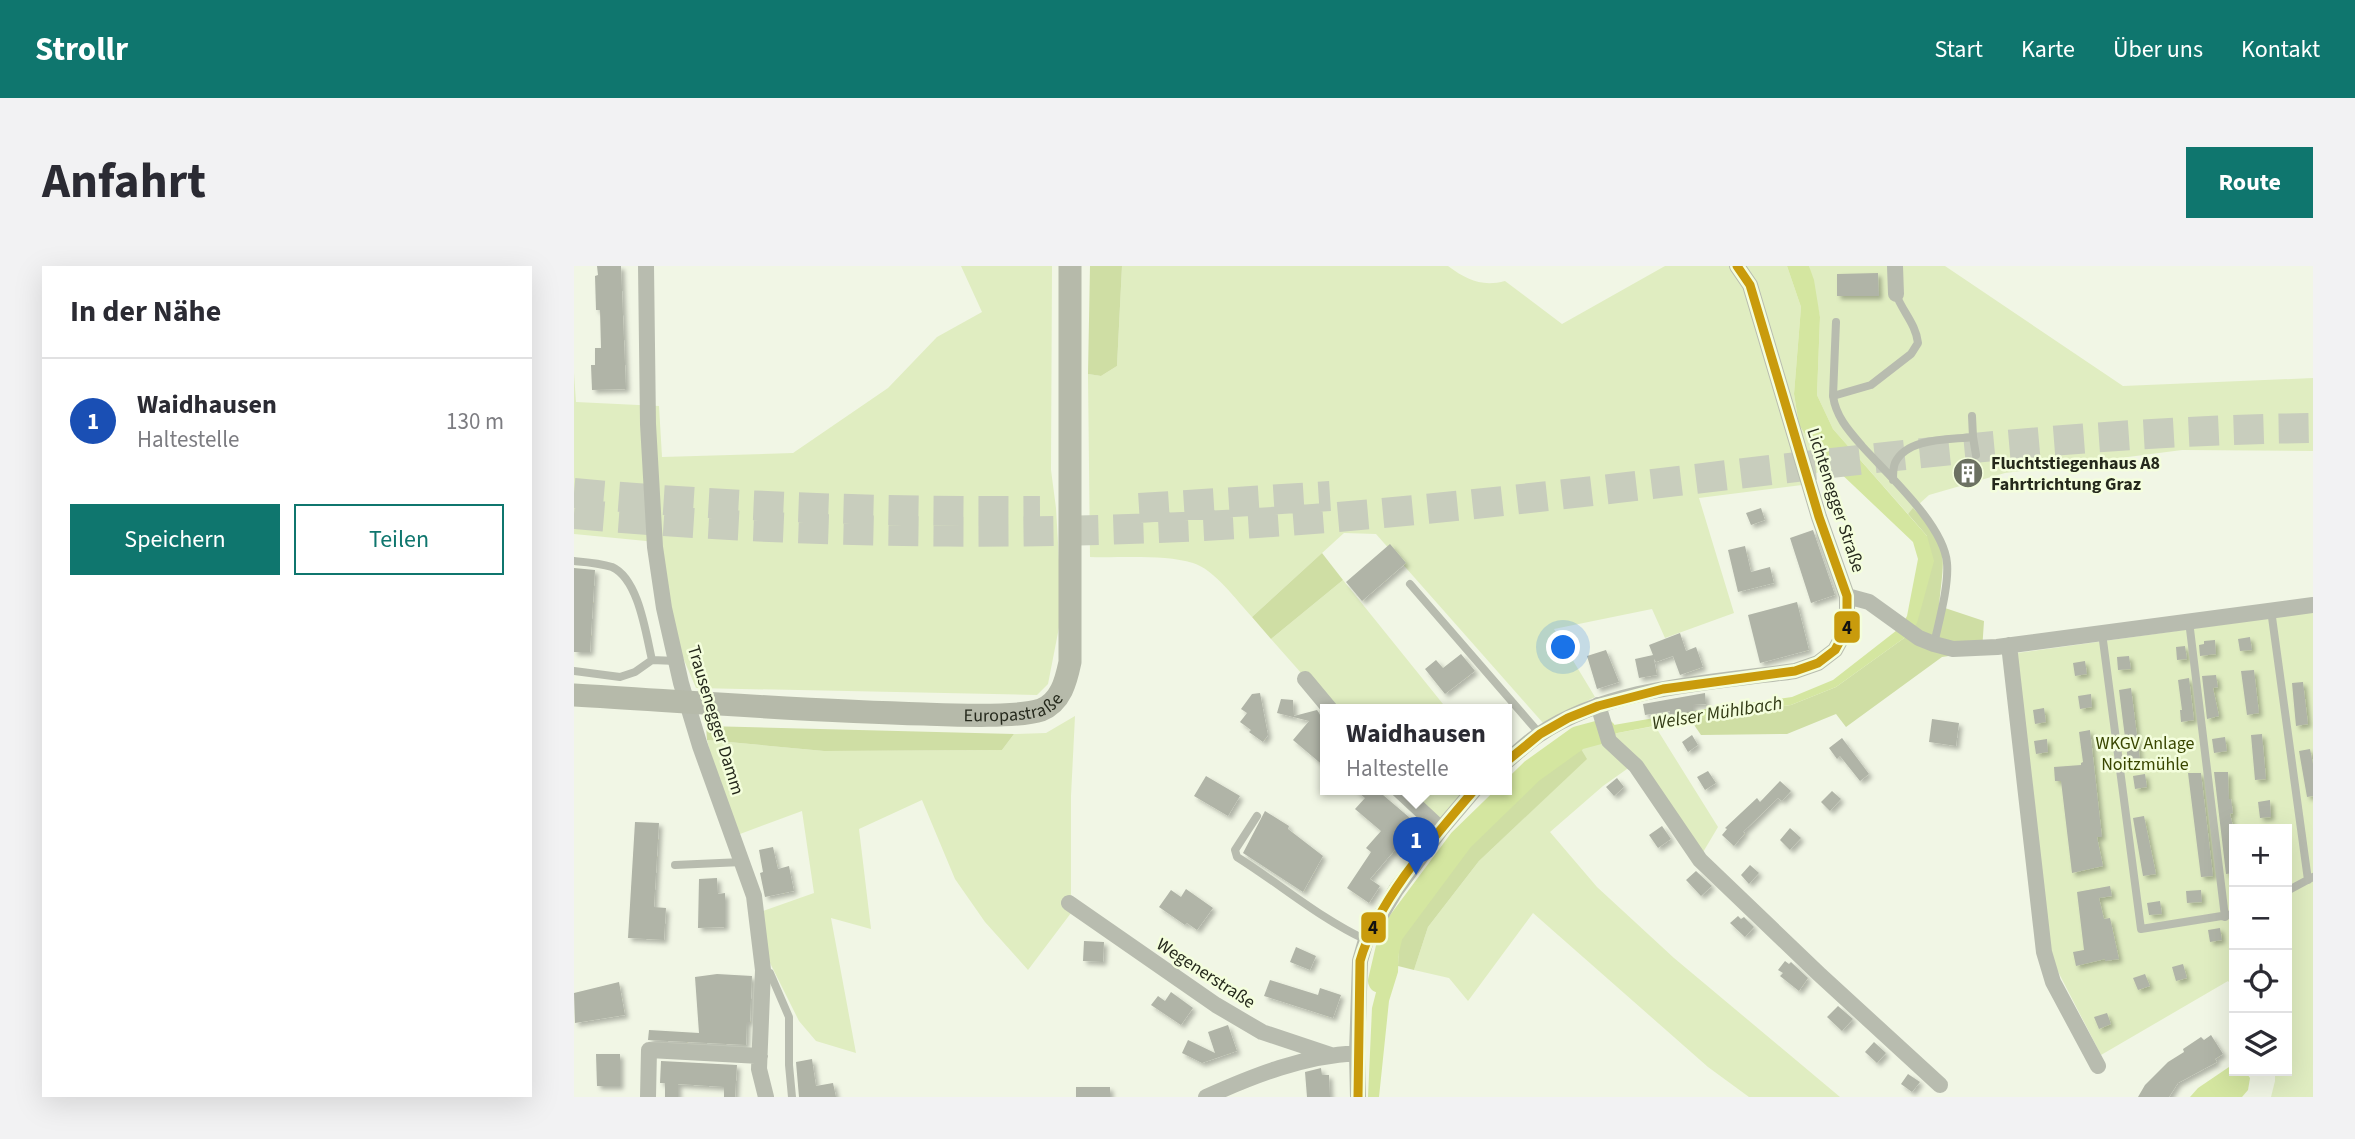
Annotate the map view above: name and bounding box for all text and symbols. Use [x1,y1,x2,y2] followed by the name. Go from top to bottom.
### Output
[35,26,128,73] text: Strollr
[1935,32,1983,67] text: Start
[2021,32,2075,67] text: Karte
[2113,32,2203,67] text: Über uns
[2241,32,2320,67] text: Kontakt
[42,147,206,217] text: Anfahrt
[2186,147,2313,218] button: Route
[70,290,221,333] text: In der Nähe
[137,386,277,423] text: Waidhausen
[87,405,99,438] text: 1
[446,405,504,438] text: 130 m
[137,423,240,456] text: Haltestelle
[1800,425,1871,576] street label: Lichtenegger Straße
[1991,451,2160,497] place label: Fluchtstiegenhaus A8 Fahrtrichtung Graz
[1951,456,1985,490] building icon: Fluchtstiegenhaus A8 Fahrtrichtung Graz
[70,504,280,575] button: Speichern
[294,504,504,575] button: Teilen
[1833,610,1861,644] line badge: 4
[1842,615,1852,642] text: 4
[1546,630,1580,664] your location
[681,642,750,798] street label: Trausenegger Damm
[964,688,1069,728] street label: Europastraße
[1650,690,1784,737] water label: Welser Mühlbach
[1320,704,1512,795] popup
[1346,715,1486,752] text: Waidhausen
[2096,731,2195,777] park label: WKGV Anlage Noitzmühle
[1346,752,1449,785] text: Haltestelle
[1393,817,1439,875] pin: 1
[2229,824,2292,1076] map controls
[2229,824,2292,887] button: +
[2229,887,2292,950] button: −
[1360,911,1387,944] line badge: 4
[1368,915,1378,942] text: 4
[1152,932,1260,1015] street label: Wegenerstraße
[2229,950,2292,1013] button: locate
[2229,1013,2292,1076] button: layers

